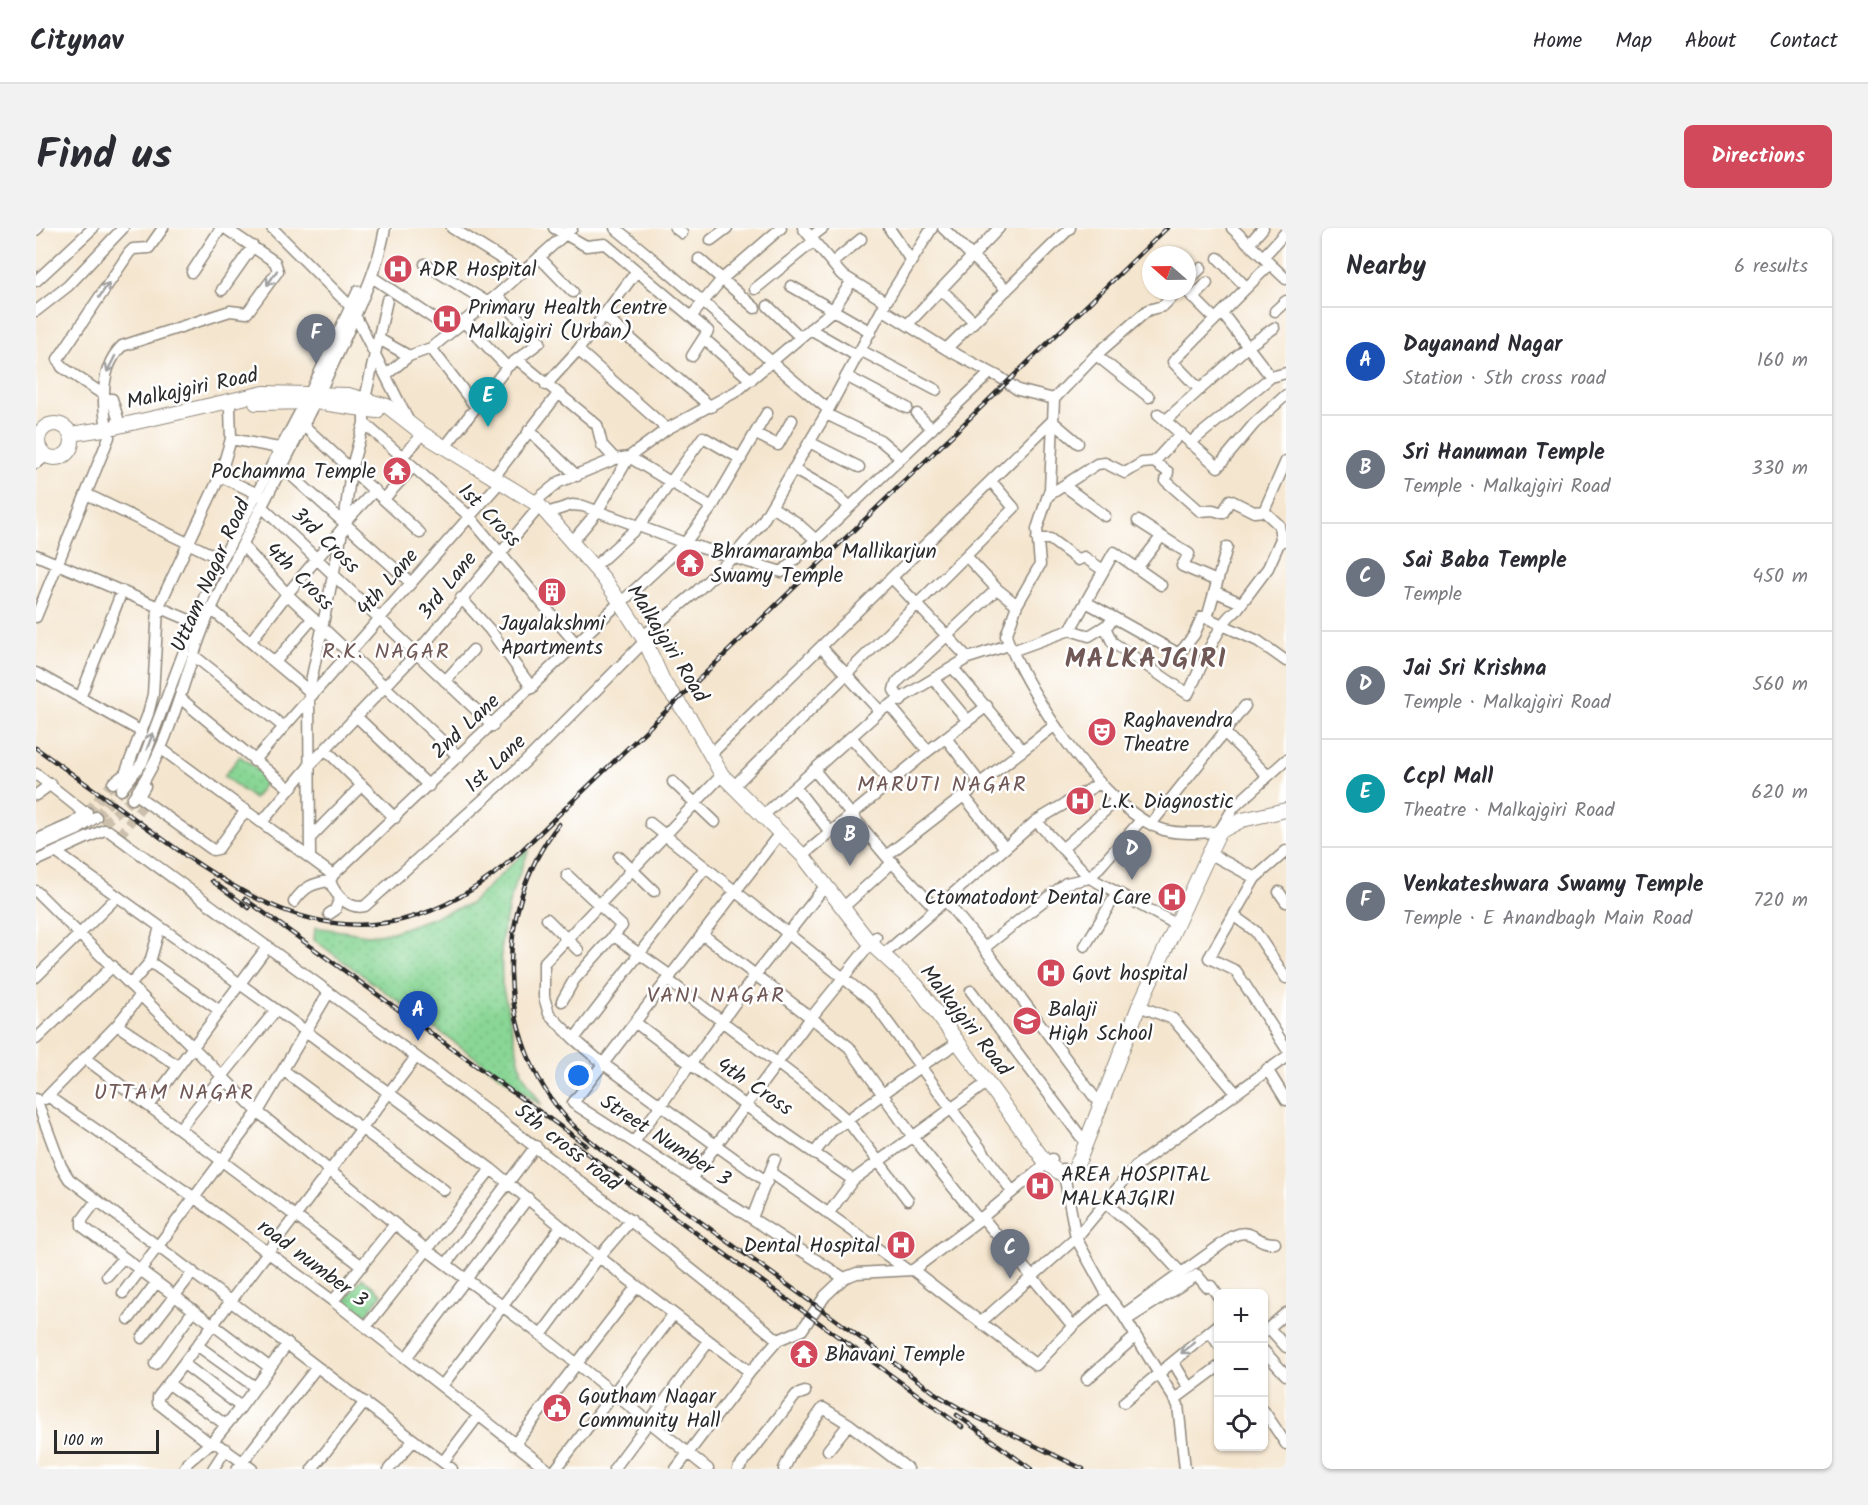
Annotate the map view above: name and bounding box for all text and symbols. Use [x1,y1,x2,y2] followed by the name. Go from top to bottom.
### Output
[30,19,123,64] text: Citynav
[1533,25,1582,58] text: Home
[1615,25,1652,58] text: Map
[1685,25,1736,58] text: About
[1769,25,1838,58] text: Contact
[36,123,172,190] text: Find us
[1684,125,1832,188] button: Directions
[1142,246,1196,300] north arrow
[1346,246,1426,288] text: Nearby
[1734,251,1808,283] text: 6 results
[382,253,414,285] hospital icon: ADR Hospital
[419,254,537,287] place label: ADR Hospital
[266,269,278,286] one-way arrow
[98,282,110,298] one-way arrow
[468,292,668,349] place label: Primary Health Centre Malkajgiri (Urban)
[431,303,463,335] hospital icon: Primary Health Centre Malkajgiri (Urban)
[296,314,336,364] pin: F
[1403,328,1562,363] text: Dayanand Nagar
[1359,345,1372,377] text: A
[1757,345,1808,377] text: 160 m
[105,354,116,372] one-way arrow
[123,359,262,420] street label: Malkajgiri Road
[1403,363,1606,395] text: Station · 5th cross road
[468,378,508,427] pin: E
[1403,436,1605,471] text: Sri Hanuman Temple
[1359,453,1372,485] text: B
[1751,453,1808,485] text: 330 m
[381,455,413,487] temple icon: Pochamma Temple
[211,456,377,489] place label: Pochamma Temple
[1403,471,1611,503] text: Temple · Malkajgiri Road
[450,476,528,556] street label: 1st Cross
[163,493,260,658] street label: Uttam Nagar Road
[283,500,367,582] street label: 3rd Cross
[257,535,341,619] street label: 4th Cross
[711,536,937,593] place label: Bhramaramba Mallikarjun Swamy Temple
[349,541,428,625] street label: 4th Lane
[410,544,486,627] street label: 3rd Lane
[1403,544,1567,579] text: Sai Baba Temple
[674,547,706,579] temple icon: Bhramaramba Mallikarjun Swamy Temple
[1359,561,1372,593] text: C
[1752,561,1808,593] text: 450 m
[536,576,568,608] building icon: Jayalakshmi Apartments
[617,578,717,710] street label: Malkajgiri Road
[1403,579,1462,611] text: Temple
[499,608,606,665] place label: Jayalakshmi Apartments
[322,635,450,670] district label: R.K. NAGAR
[1065,638,1227,681] district label: MALKAJGIRI
[1403,652,1546,687] text: Jai Sri Krishna
[1359,669,1372,701] text: D
[1752,669,1808,701] text: 560 m
[424,686,508,768] street label: 2nd Lane
[1403,687,1611,719] text: Temple · Malkajgiri Road
[1123,705,1233,762] place label: Raghavendra Theatre
[1086,716,1118,748] theatre icon: Raghavendra Theatre
[458,726,535,801] street label: 1st Lane
[146,732,157,750] one-way arrow
[1403,760,1493,795] text: Ccpl Mall
[857,768,1027,803] district label: MARUTI NAGAR
[1360,777,1371,809] text: E
[1751,777,1808,809] text: 620 m
[1064,785,1096,817] hospital icon: L.K. Diagnostic
[1101,786,1234,819] place label: L.K. Diagnostic
[1403,795,1615,827] text: Theatre · Malkajgiri Road
[830,816,870,866] pin: B
[1112,830,1152,880] pin: D
[1403,868,1704,903] text: Venkateshwara Swamy Temple
[1156,881,1188,913] hospital icon: Ctomatodont Dental Care
[924,882,1152,915] place label: Ctomatodont Dental Care
[1360,885,1371,917] text: F
[1753,885,1808,917] text: 720 m
[1403,903,1692,935] text: Temple · E Anandbagh Main Road
[1035,957,1067,989] hospital icon: Govt hospital
[911,958,1019,1084] street label: Malkajgiri Road
[1072,958,1188,991] place label: Govt hospital
[647,979,785,1014] district label: VANI NAGAR
[398,992,437,1041] pin: A
[1048,994,1153,1051] place label: Balaji High School
[1011,1005,1043,1037] school or university icon: Balaji High School
[709,1049,799,1125] street label: 4th Cross
[564,1061,593,1090] your location
[94,1076,254,1111] district label: UTTAM NAGAR
[593,1086,737,1196] street label: Street Number 3
[506,1096,628,1201] street label: 5th cross road
[1061,1159,1211,1216] place label: AREA HOSPITAL MALKAJGIRI
[1024,1170,1056,1202] hospital icon: AREA HOSPITAL MALKAJGIRI
[250,1212,374,1317] street label: road number 3
[885,1229,917,1261] hospital icon: Dental Hospital
[744,1230,880,1263] place label: Dental Hospital
[990,1230,1030,1279] pin: C
[1214,1289,1268,1451] map controls
[1214,1289,1268,1343] button: +
[788,1338,820,1370] temple icon: Bhavani Temple
[825,1339,965,1372] place label: Bhavani Temple
[1180,1342,1196,1355] one-way arrow
[1214,1343,1268,1397] button: −
[578,1381,720,1438] place label: Goutham Nagar Community Hall
[541,1392,573,1424] public building icon: Goutham Nagar Community Hall
[1214,1397,1268,1451] button: locate
[54,1427,159,1454] scale bar
[63,1428,103,1453] text: 100 m

